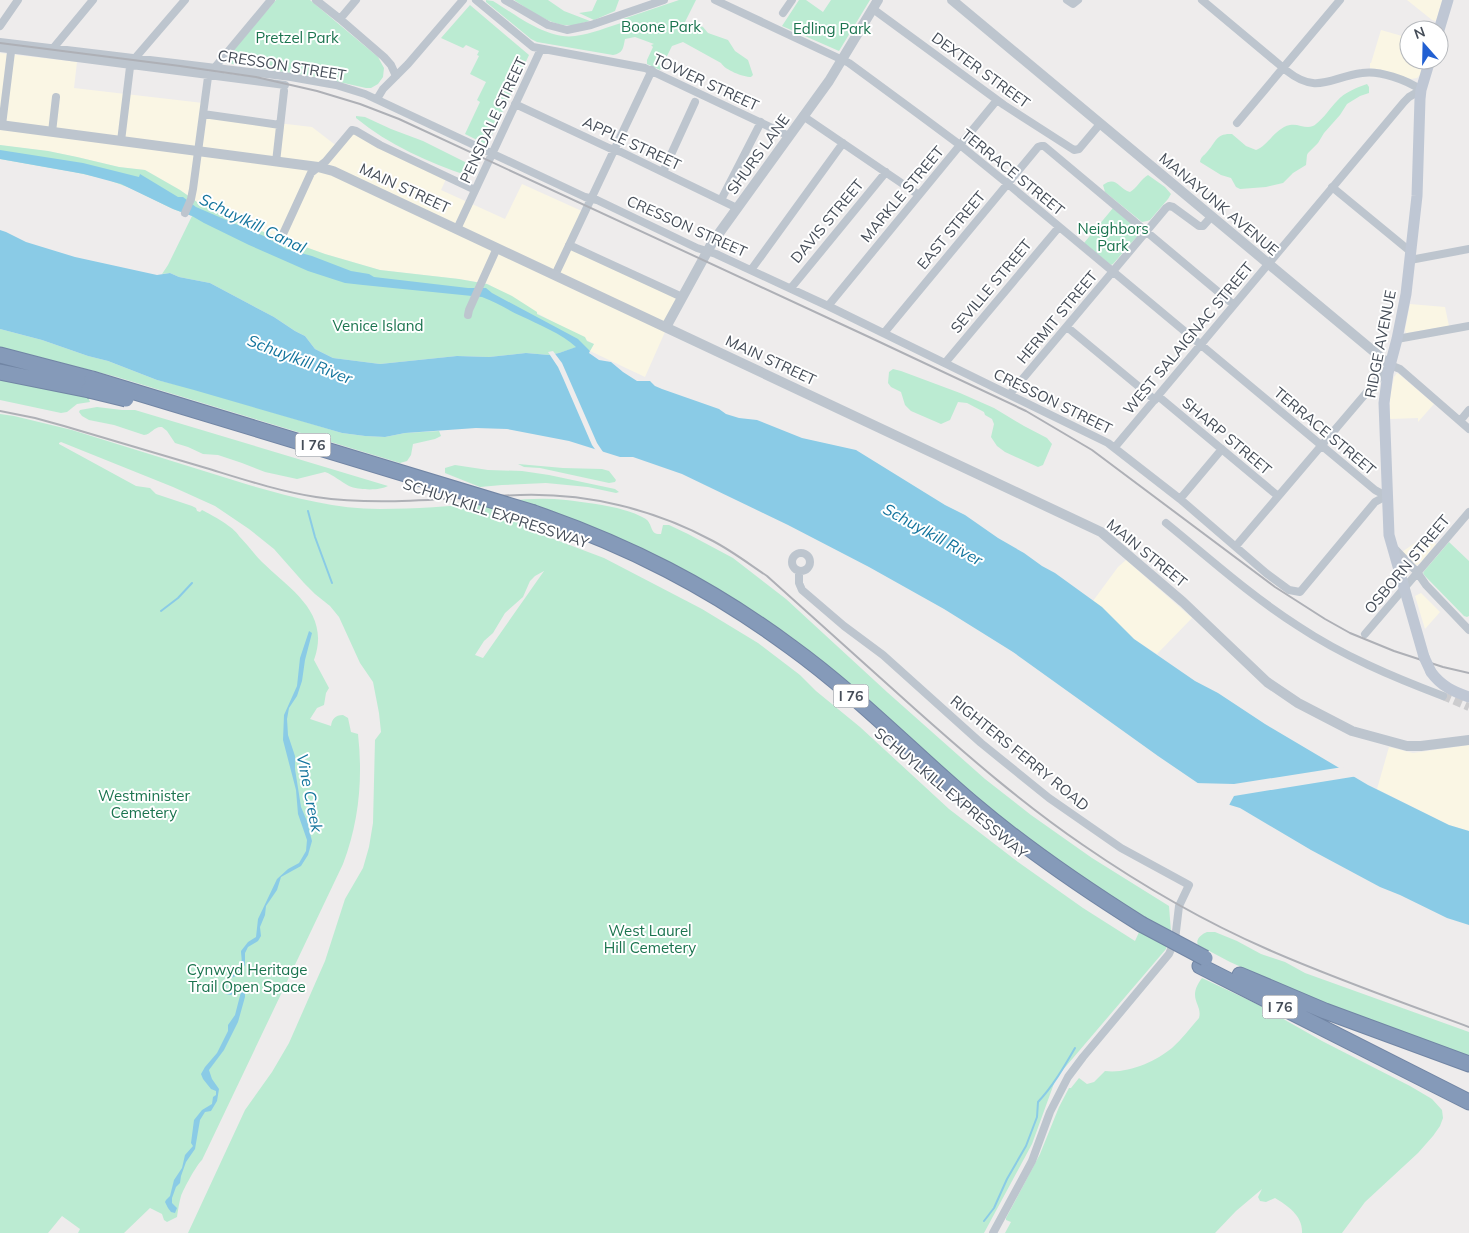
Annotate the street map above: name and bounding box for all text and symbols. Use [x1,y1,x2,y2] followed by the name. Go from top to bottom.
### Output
[621,17,701,36] park label: Boone Park
[793,19,871,38] park label: Edling Park
[1399,20,1449,70] north arrow
[1412,23,1428,43] text: N
[255,28,339,47] park label: Pretzel Park
[928,28,1034,112] street label: DEXTER STREET
[216,45,348,85] street label: CRESSON STREET
[650,49,762,115] street label: TOWER STREET
[455,54,531,186] street label: PENSDALE STREET
[723,110,794,198] street label: SHURS LANE
[580,112,684,174] street label: APPLE STREET
[958,125,1068,219] street label: TERRACE STREET
[856,142,948,246] street label: MARKLE STREET
[1155,148,1283,260] street label: MANAYUNK AVENUE
[357,159,453,217] street label: MAIN STREET
[786,175,868,267] street label: DAVIS STREET
[913,187,989,273] street label: EAST STREET
[197,189,310,257] water label: Schuylkill Canal
[624,191,750,261] street label: CRESSON STREET
[1077,219,1149,255] park label: Neighbors Park
[946,235,1036,337] street label: SEVILLE STREET
[1119,258,1257,418] street label: WEST SALAIGNAC STREET
[1013,267,1101,367] street label: HERMIT STREET
[1360,288,1400,400] street label: RIDGE AVENUE
[332,316,424,335] park label: Venice Island
[245,330,356,389] water label: Schuylkill River
[723,331,819,389] street label: MAIN STREET
[991,364,1115,438] street label: CRESSON STREET
[1270,383,1380,479] street label: TERRACE STREET
[1178,393,1276,479] street label: SHARP STREET
[296,434,330,456] road number: I 76
[401,474,592,552] street label: SCHUYLKILL EXPRESSWAY
[880,498,987,570] water label: Schuylkill River
[1360,511,1454,617] street label: OSBORN STREET
[1103,515,1191,591] street label: MAIN STREET
[834,684,868,708] road number: I 76
[947,691,1093,815] street label: RIGHTERS FERRY ROAD
[871,723,1032,863] street label: SCHUYLKILL EXPRESSWAY
[293,752,328,835] water label: Vine Creek
[98,786,190,822] park label: Westminister Cemetery
[604,921,696,957] park label: West Laurel Hill Cemetery
[187,960,307,996] park label: Cynwyd Heritage Trail Open Space
[1262,996,1298,1019] road number: I 76

